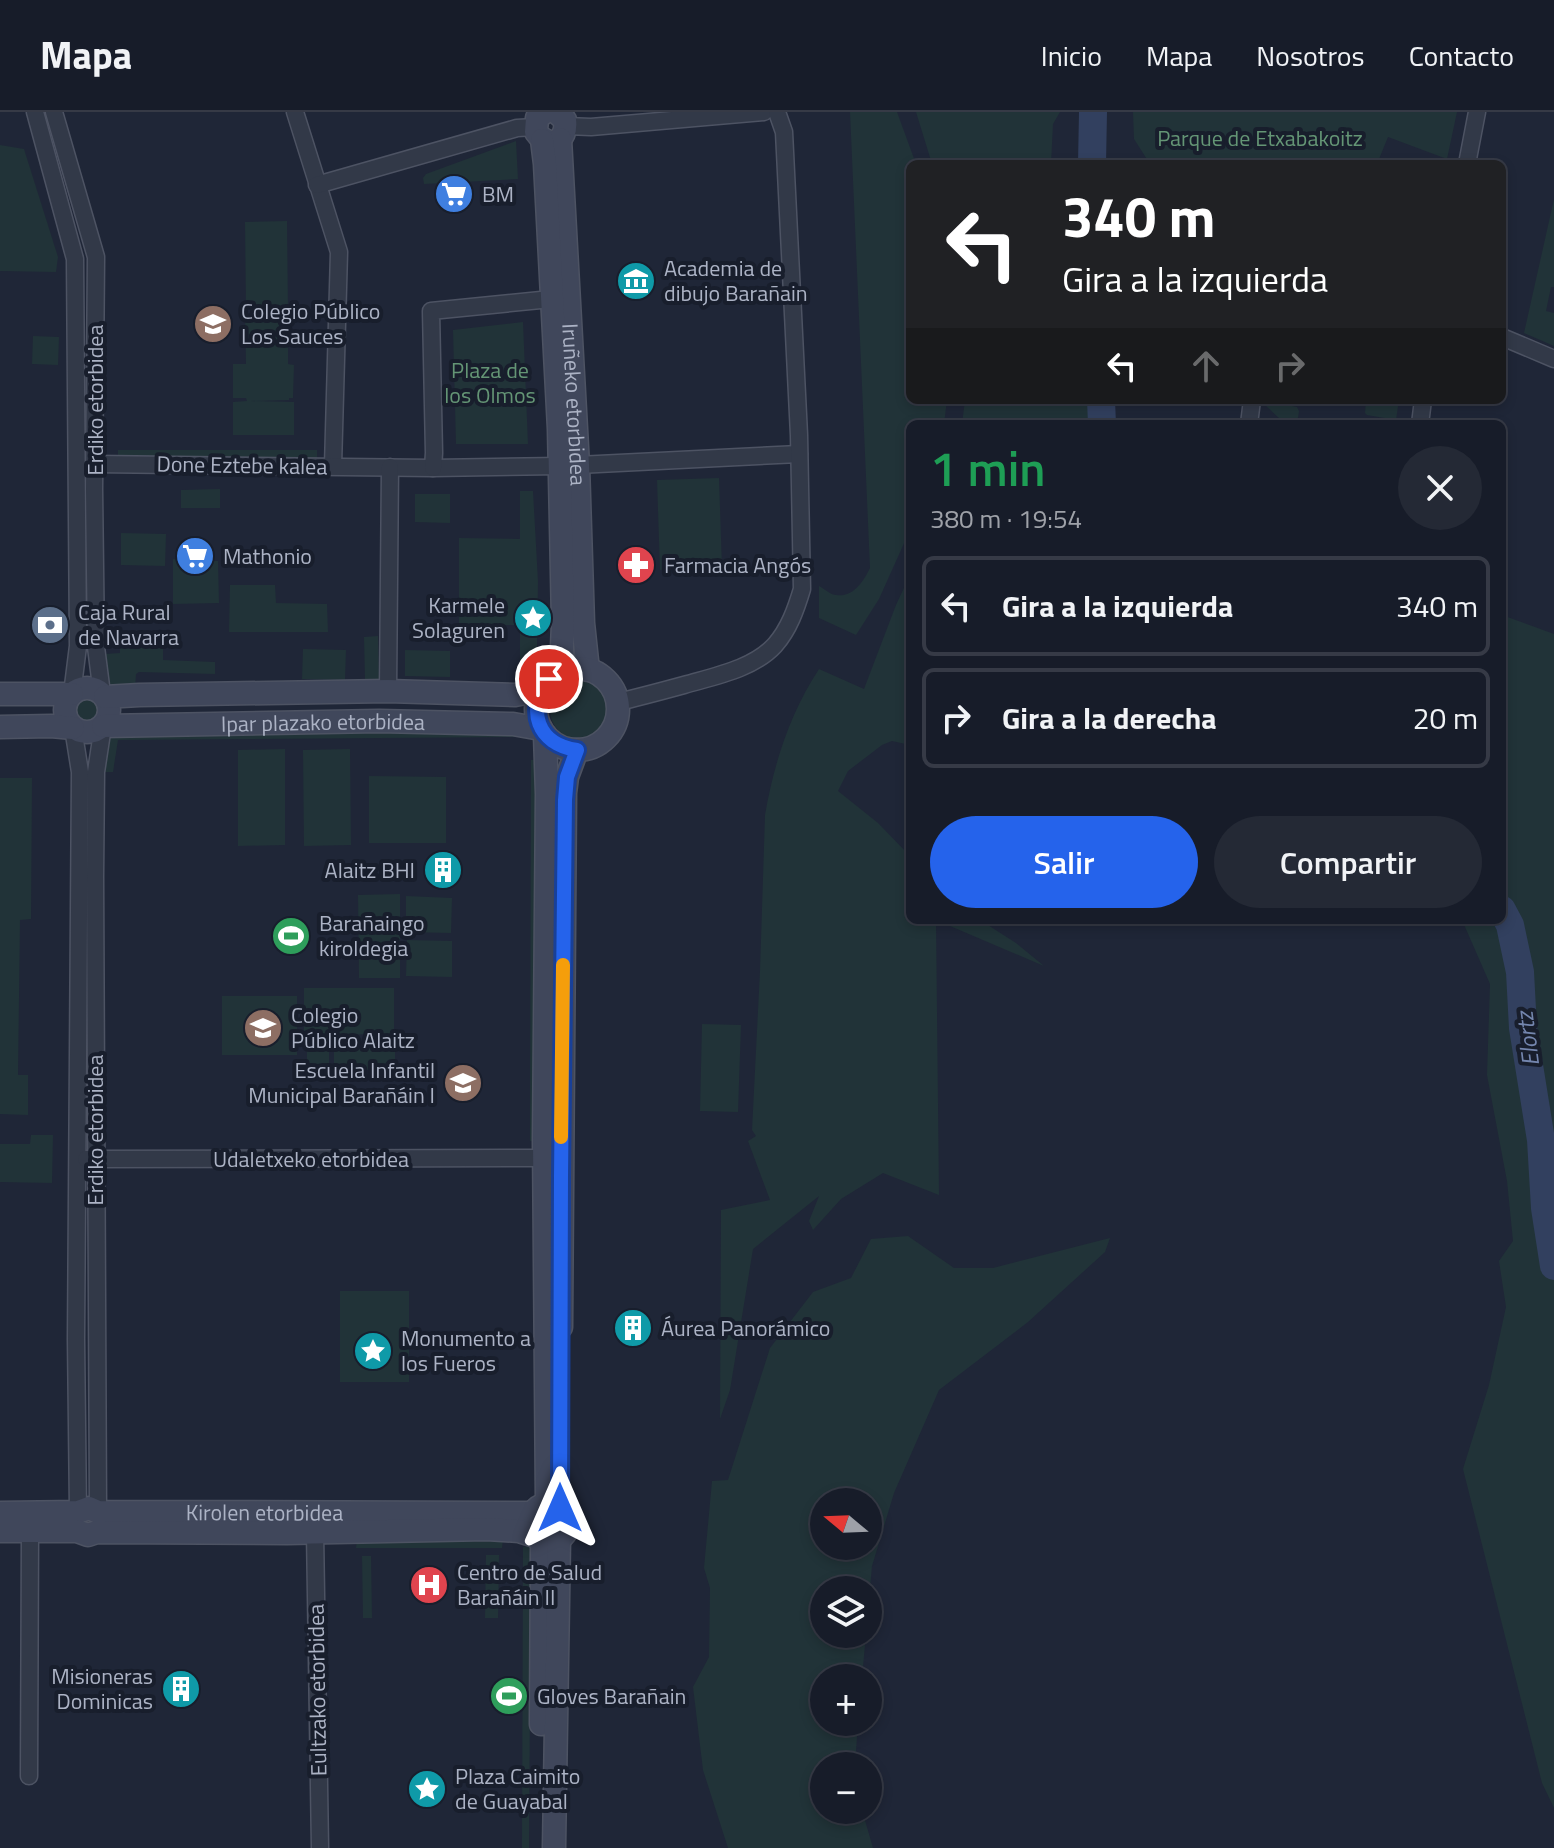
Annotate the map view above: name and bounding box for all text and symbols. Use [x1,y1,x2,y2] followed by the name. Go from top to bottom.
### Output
[40,26,132,84] text: Mapa
[1041,34,1102,77] text: Inicio
[1146,34,1212,77] text: Mapa
[1256,34,1365,77] text: Nosotros
[1409,34,1514,77] text: Contacto
[1157,121,1363,155] park label: Parque de Etxabakoitz
[433,173,475,215] supermarket icon: BM
[1062,174,1215,259] text: 340 m
[482,177,514,211] place label: BM
[930,192,1034,296] icon: left
[664,251,808,310] place label: Academia de dibujo Barañain
[1062,251,1328,306] text: Gira a la izquierda
[615,260,657,302] museum icon: Academia de dibujo Barañain
[241,294,380,353] place label: Colegio Público Los Sauces
[192,303,234,345] school or university icon: Colegio Público Los Sauces
[553,322,596,486] street label: Iruñeko etorbidea
[78,325,112,475] street label: Erdiko etorbidea
[1100,344,1144,388] icon: left
[1184,344,1228,388] icon: ahead
[1268,344,1312,388] icon: right
[444,353,536,412] park label: Plaza de los Olmos
[930,432,1045,505] text: 1 min
[1398,446,1482,530] button: close
[156,447,328,483] street label: Done Eztebe kalea
[930,499,1082,538] text: 380 m · 19:54
[174,535,216,577] supermarket icon: Mathonio
[223,539,312,573] place label: Mathonio
[615,544,657,586] pharmacy icon: Farmacia Angós
[664,548,811,582] place label: Farmacia Angós
[1002,583,1233,629] text: Gira a la izquierda
[1396,583,1478,629] text: 340 m
[934,584,978,628] icon: left
[412,588,505,647] place label: Karmele Solaguren
[78,595,179,654] place label: Caja Rural de Navarra
[512,597,554,639] place icon: Karmele Solaguren
[29,604,71,646] bank icon: Caja Rural de Navarra
[515,645,583,713] pin
[527,657,571,701] icon: arrive
[1002,695,1217,741] text: Gira a la derecha
[1413,695,1478,741] text: 20 m
[934,696,978,740] icon: right
[221,704,425,741] street label: Ipar plazako etorbidea
[930,816,1198,908] button: Salir
[1214,816,1482,908] button: Compartir
[422,849,464,891] building icon: Alaitz BHI
[325,853,415,887] place label: Alaitz BHI
[319,906,425,965] place label: Barañaingo kiroldegia
[270,915,312,957] sports icon: Barañaingo kiroldegia
[291,998,415,1057] place label: Colegio Público Alaitz
[242,1007,284,1049] school or university icon: Colegio Público Alaitz
[1506,1008,1548,1068] water label: Elortz
[248,1053,435,1112] place label: Escuela Infantil Municipal Barañáin I
[78,1055,112,1205] street label: Erdiko etorbidea
[442,1062,484,1104] school or university icon: Escuela Infantil Municipal Barañáin I
[213,1142,409,1176] street label: Udaletxeko etorbidea
[612,1307,654,1349] building icon: Áurea Panorámico
[661,1311,830,1345] place label: Áurea Panorámico
[401,1321,531,1380] place label: Monumento a los Fueros
[352,1330,394,1372] place icon: Monumento a los Fueros
[518,1466,602,1550] position arrow
[810,1488,882,1560] north arrow
[810,1488,882,1824] map controls
[186,1495,343,1530] street label: Kirolen etorbidea
[457,1555,602,1614] place label: Centro de Salud Barañáin II
[408,1564,450,1606] hospital icon: Centro de Salud Barañáin II
[810,1576,882,1648] button: layers
[298,1604,336,1776] street label: Eultzako etorbidea
[51,1659,153,1718] place label: Misioneras Dominicas
[810,1664,882,1736] button: +
[160,1668,202,1710] building icon: Misioneras Dominicas
[488,1675,530,1717] sports icon: Gloves Barañain
[537,1679,686,1713] place label: Gloves Barañain
[810,1752,882,1824] button: −
[455,1759,580,1818] place label: Plaza Caimito de Guayabal
[406,1768,448,1810] place icon: Plaza Caimito de Guayabal

